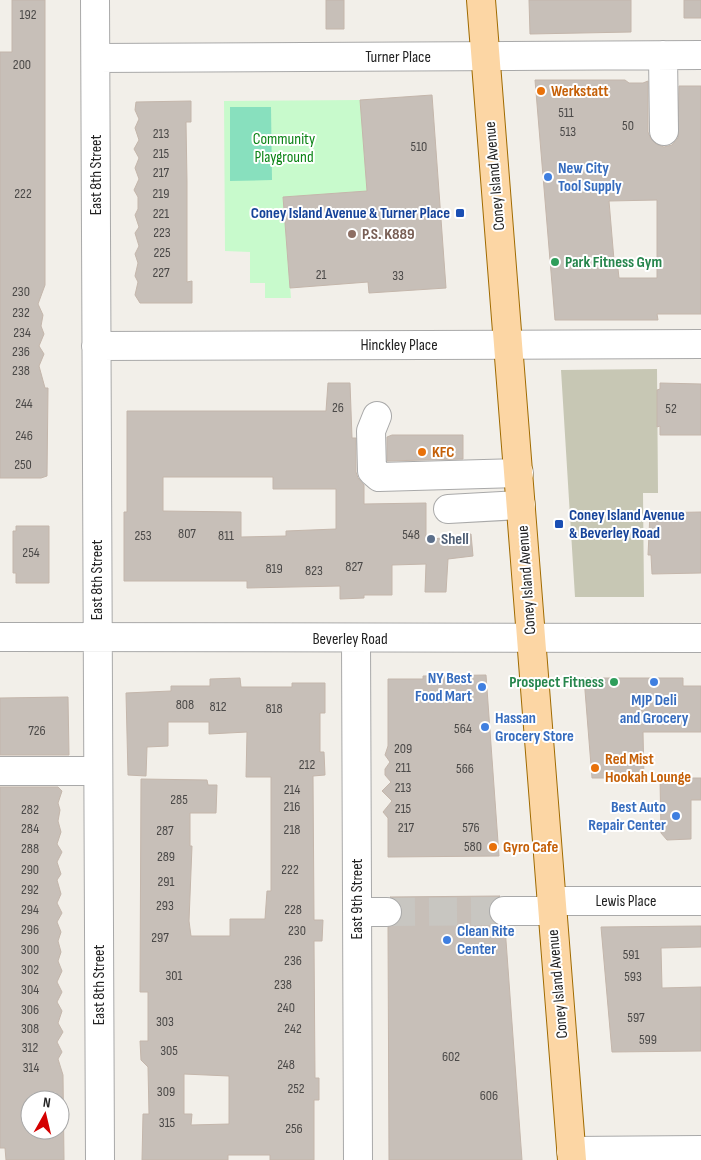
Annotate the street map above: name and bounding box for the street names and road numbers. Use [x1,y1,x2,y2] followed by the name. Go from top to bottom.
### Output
[365,48,431,67] street label: Turner Place
[481,121,509,231] street label: Coney Island Avenue
[87,135,106,215] street label: East 8th Street
[360,336,438,355] street label: Hinckley Place
[514,525,540,635] street label: Coney Island Avenue
[88,540,107,620] street label: East 8th Street
[312,630,388,649] street label: Beverley Road
[348,858,367,939] street label: East 9th Street
[595,892,657,911] street label: Lewis Place
[544,929,572,1039] street label: Coney Island Avenue
[90,945,109,1025] street label: East 8th Street

